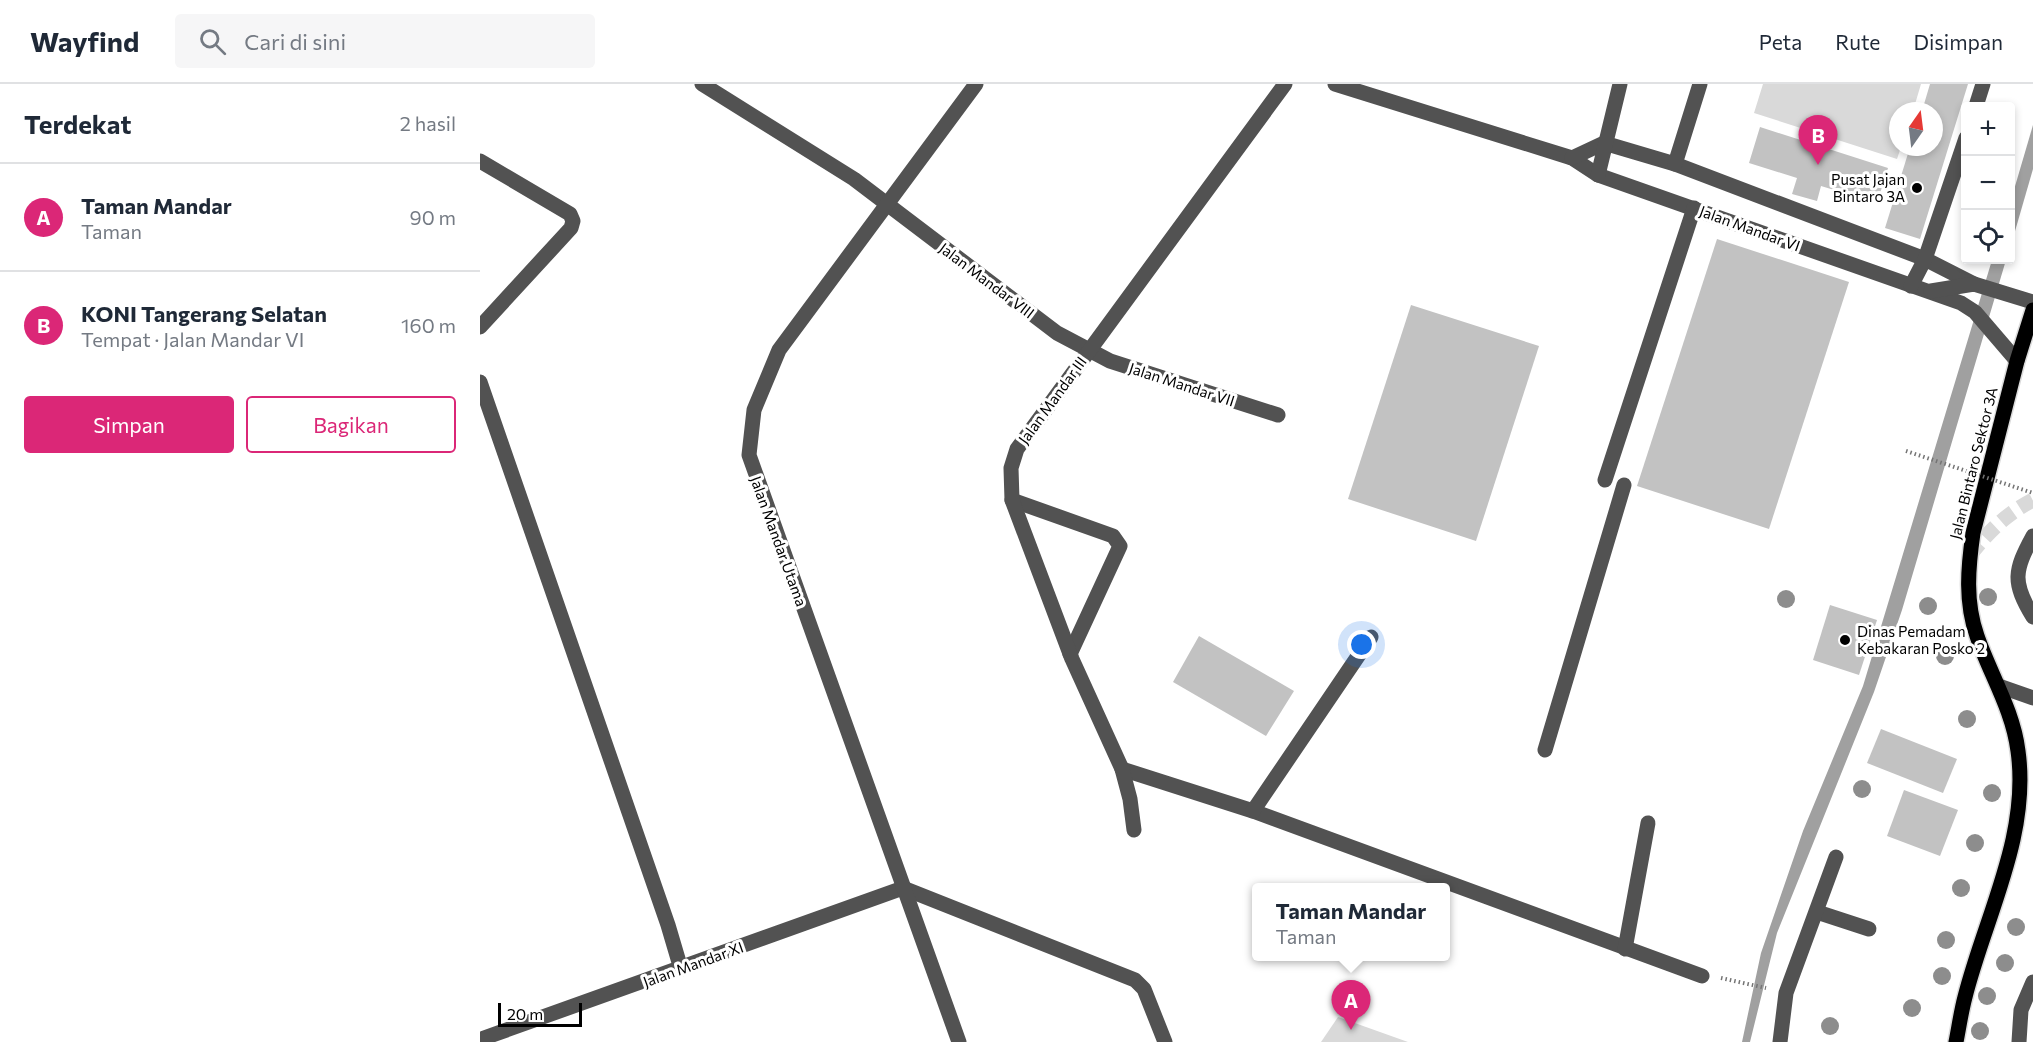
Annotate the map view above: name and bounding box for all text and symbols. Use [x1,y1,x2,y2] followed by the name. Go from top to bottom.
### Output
[175,14,595,68] search box
[30,24,139,58] text: Wayfind
[196,25,229,58] icon: search
[244,28,346,55] text: Cari di sini
[1759,29,1802,54] text: Peta
[1835,29,1880,54] text: Rute
[1913,29,2003,54] text: Disimpan
[1889,102,1943,156] north arrow
[1961,102,2015,264] map controls
[1961,102,2015,156] button: +
[24,108,131,139] text: Terdekat
[400,111,456,135] text: 2 hasil
[1798,116,1838,165] pin: B
[1961,156,2015,210] button: −
[1831,170,1905,205] place label: Pusat Jajan Bintaro 3A
[1910,181,1924,195] marker: Pusat Jajan Bintaro 3A
[81,192,232,219] text: Taman Mandar
[1697,201,1803,255] street label: Jalan Mandar VI
[36,205,51,229] text: A
[410,205,456,229] text: 90 m
[1961,210,2015,264] button: locate
[81,219,142,243] text: Taman
[936,238,1038,322] street label: Jalan Mandar VIII
[81,300,327,327] text: KONI Tangerang Selatan
[37,313,50,337] text: B
[401,313,456,337] text: 160 m
[81,327,304,351] text: Tempat · Jalan Mandar VI
[1014,353,1090,447] street label: Jalan Mandar III
[1127,358,1237,410] street label: Jalan Mandar VII
[1945,385,2001,541] street label: Jalan Bintaro Sektor 3A
[24,396,234,453] button: Simpan
[246,396,456,453] button: Bagikan
[747,473,811,609] street label: Jalan Mandar Utama
[1857,622,1985,657] place label: Dinas Pemadam Kebakaran Posko 2
[1347,630,1376,659] your location
[1838,633,1852,647] marker: Dinas Pemadam Kebakaran Posko 2
[1252,883,1450,961] popup
[1276,897,1426,924] text: Taman Mandar
[1276,924,1337,948] text: Taman
[640,937,746,991] street label: Jalan Mandar XI
[1332,980,1370,1030] pin: A
[498,1000,582,1028] scale bar
[507,1004,543,1023] text: 20 m

